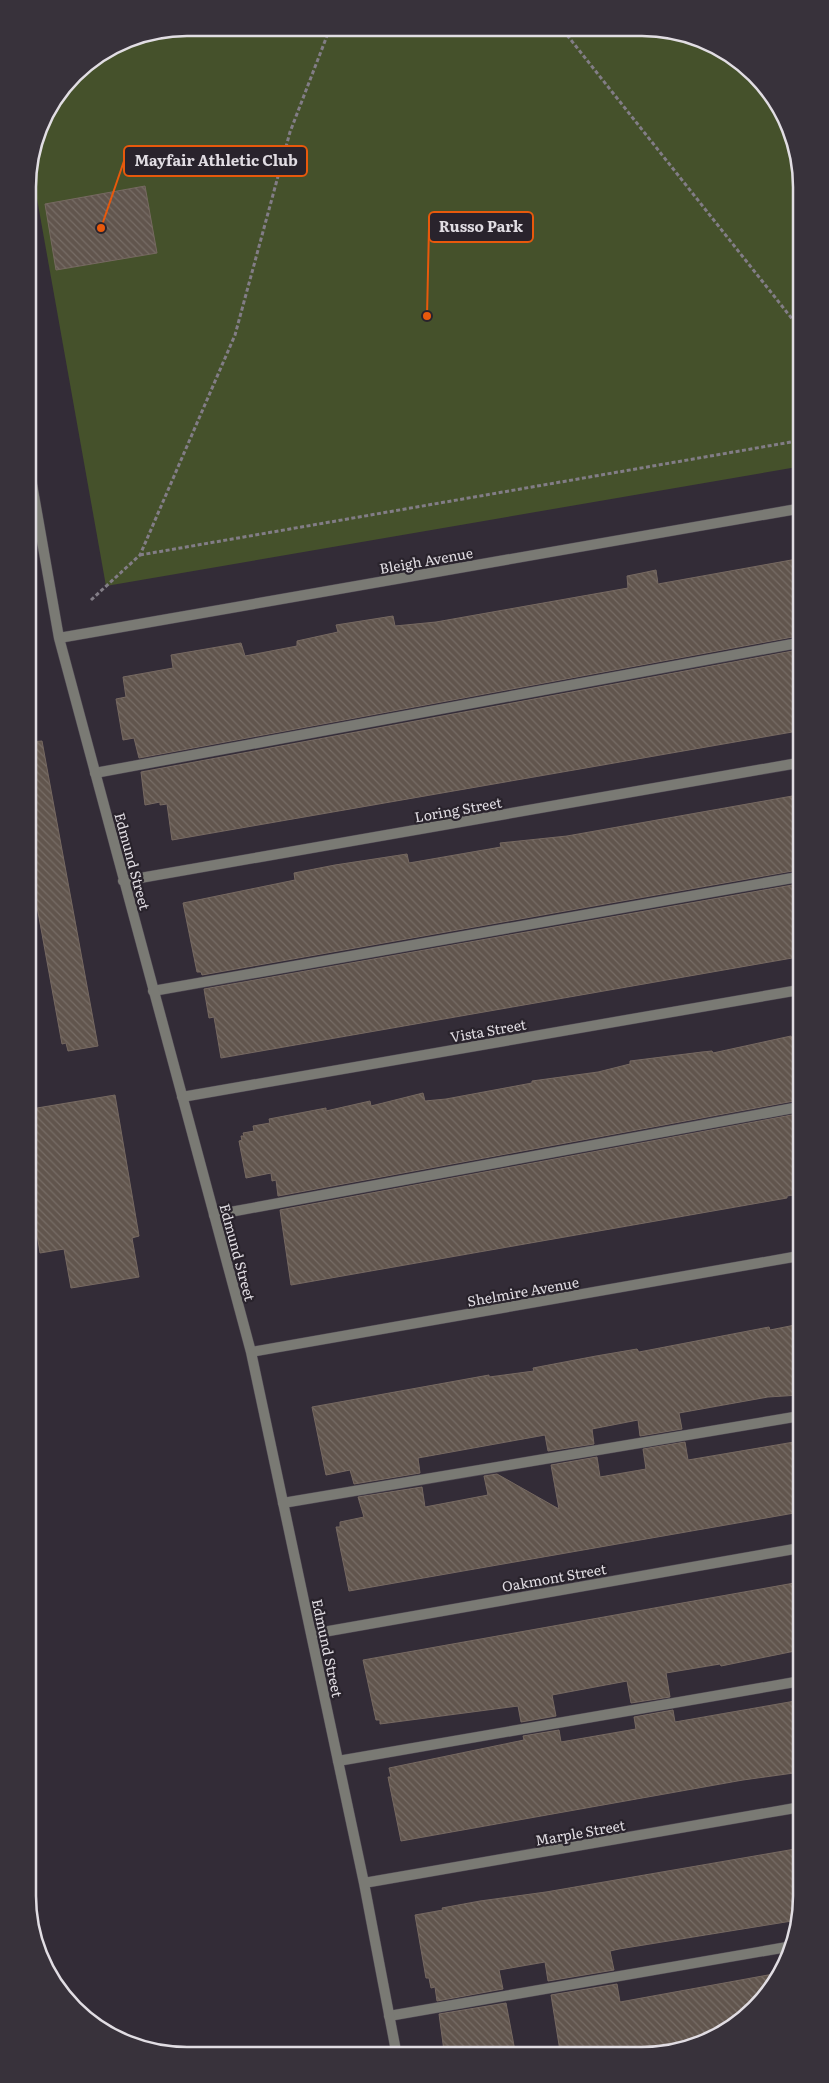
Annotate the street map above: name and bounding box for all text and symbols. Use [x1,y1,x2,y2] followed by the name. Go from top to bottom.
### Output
[124,146,307,176] callout: Mayfair Athletic Club
[134,148,298,171] text: Mayfair Athletic Club
[429,212,533,242] callout: Russo Park
[439,214,524,237] text: Russo Park
[378,542,474,578] street label: Bleigh Avenue
[413,791,504,827] street label: Loring Street
[110,810,156,912] street label: Edmund Street
[448,1013,528,1047] street label: Vista Street
[215,1201,261,1303] street label: Edmund Street
[466,1271,580,1311] street label: Shelmire Avenue
[500,1558,608,1596] street label: Oakmont Street
[308,1597,348,1699] street label: Edmund Street
[534,1814,627,1850] street label: Marple Street

